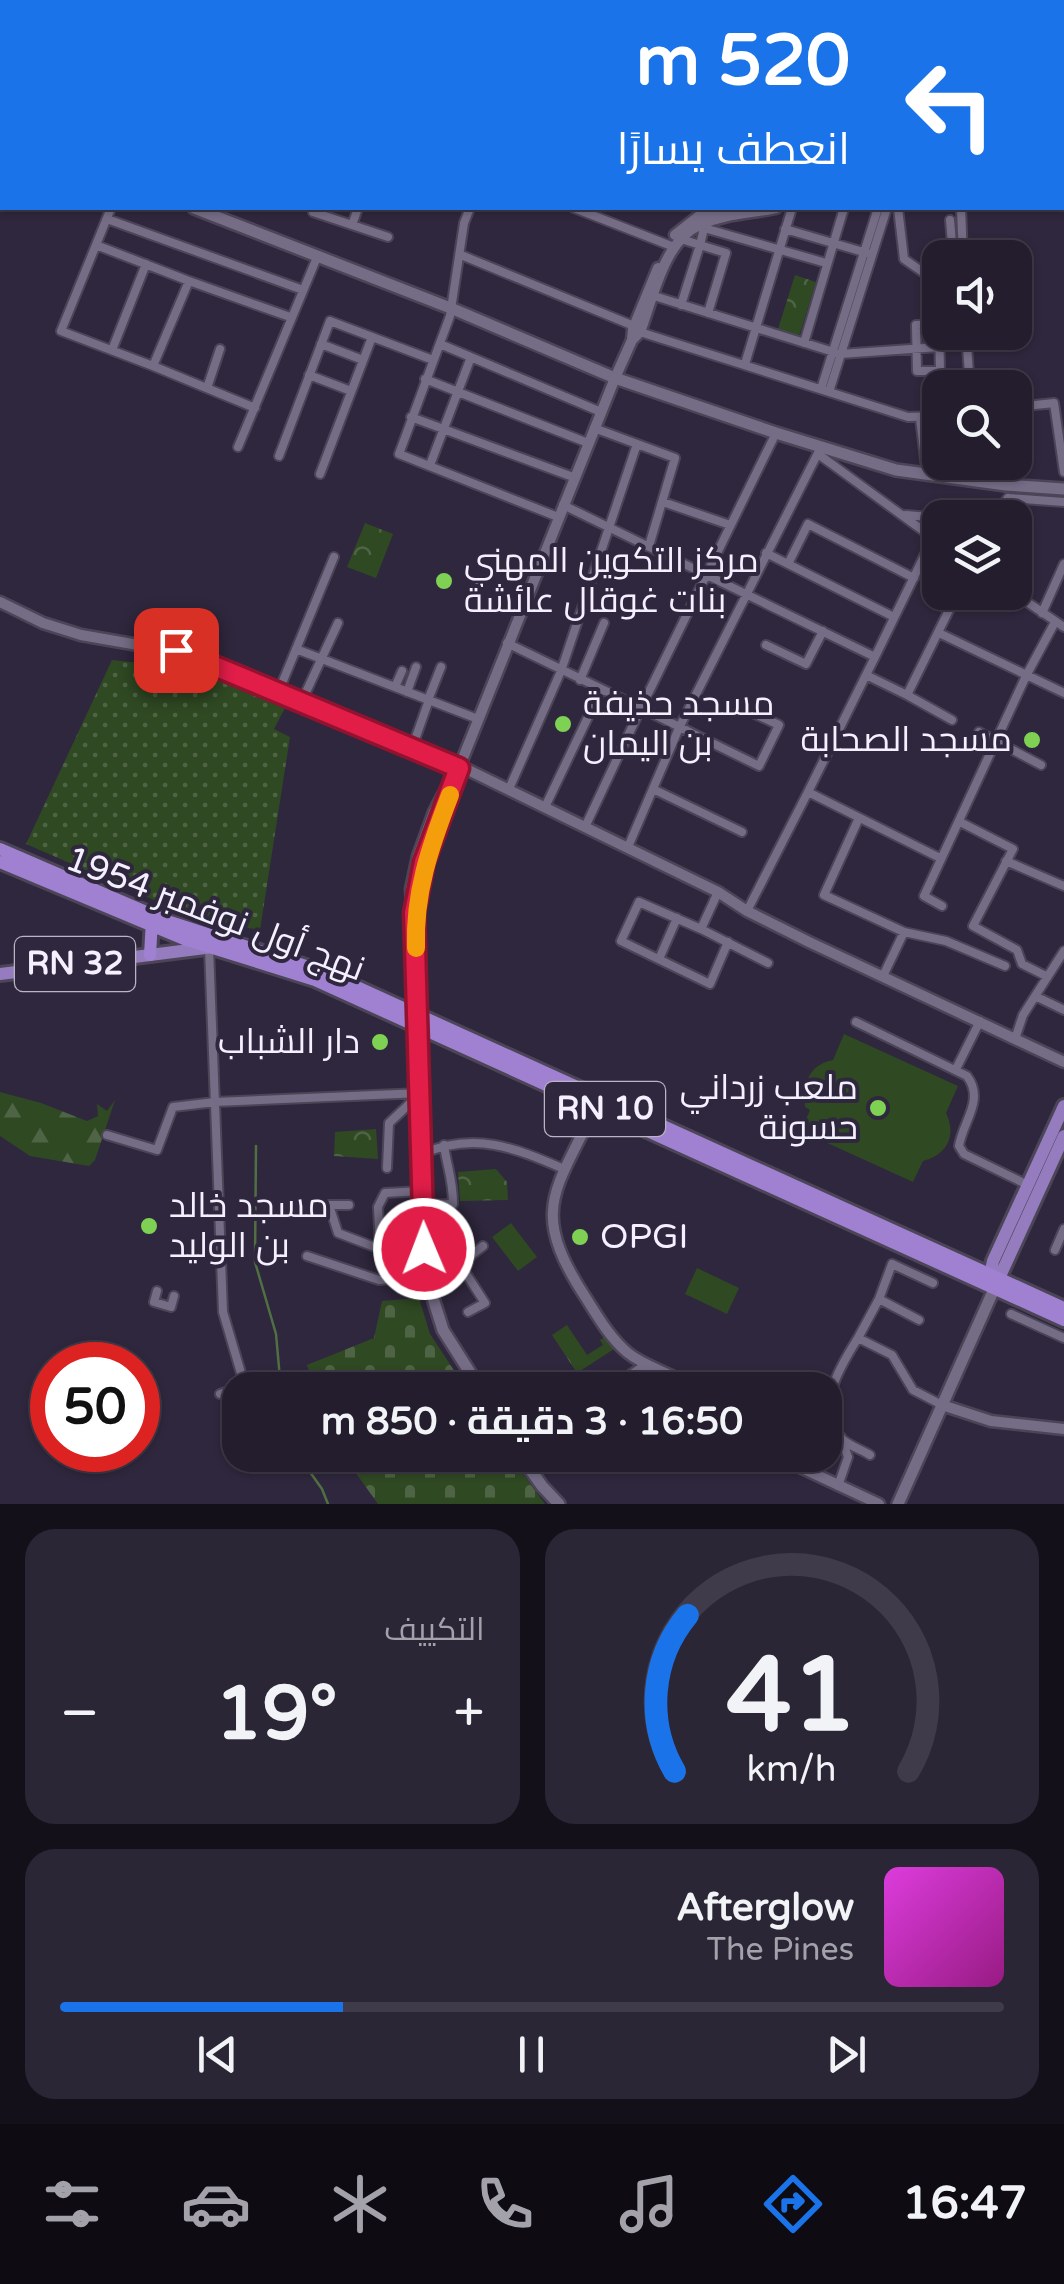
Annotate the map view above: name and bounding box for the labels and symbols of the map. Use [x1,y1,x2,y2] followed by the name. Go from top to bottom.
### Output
[464,540,759,622] place label: مركز التكوين المهني بنات غوقال عائشة
[433,570,455,592] marker: مركز التكوين المهني بنات غوقال عائشة
[134,608,219,693] pin
[583,683,775,765] place label: مسجد حذيفة بن اليمان
[552,713,574,735] marker: مسجد حذيفة بن اليمان
[801,719,1012,761] place label: مسجد الصحابة
[1021,729,1043,751] marker: مسجد الصحابة
[59,836,371,991] street label: نهج أول نوفمبر 1954
[15,937,135,991] road number: RN 32
[218,1021,360,1063] place label: دار الشباب
[369,1031,391,1053] marker: دار الشباب
[680,1067,858,1149] place label: ملعب زرداني حسونة
[545,1082,665,1136] road number: RN 10
[867,1097,889,1119] marker: ملعب زرداني حسونة
[169,1185,329,1267] place label: مسجد خالد بن الوليد
[372,1197,476,1301] position arrow
[138,1215,160,1237] marker: مسجد خالد بن الوليد
[600,1216,688,1258] place label: OPGI
[569,1226,591,1248] marker: OPGI
[30,1342,160,1472] speed limit sign: 50

